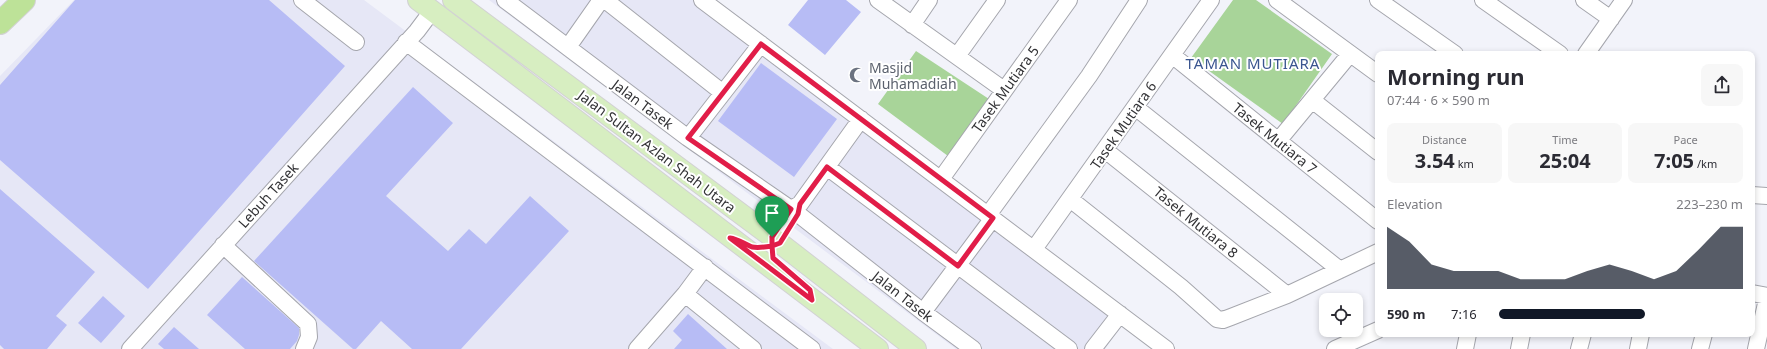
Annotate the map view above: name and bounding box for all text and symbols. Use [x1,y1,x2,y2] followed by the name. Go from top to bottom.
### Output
[967,42,1043,136] street label: Tasek Mutiara 5
[1186,53,1320,73] district label: TAMAN MUTIARA
[869,58,957,93] place label: Masjid Muhamadiah
[1387,61,1525,91] text: Morning run
[1701,64,1743,106] button: share
[848,66,866,84] mosque icon: Masjid Muhamadiah
[607,74,678,134] street label: Jalan Tasek
[1086,77,1160,173] street label: Tasek Mutiara 6
[573,84,740,217] street label: Jalan Sultan Azlan Shah Utara
[1387,91,1490,109] text: 07:44 · 6 × 590 m
[1229,98,1321,178] street label: Tasek Mutiara 7
[1422,132,1467,147] text: Distance
[1552,132,1578,147] text: Time
[1674,132,1698,147] text: Pace
[1415,147,1455,174] text: 3.54
[1539,147,1591,174] text: 25:04
[1654,147,1694,174] text: 7:05
[1455,156,1474,171] text: km
[1694,156,1717,171] text: /km
[234,158,303,232] street label: Lebuh Tasek
[1150,182,1242,262] street label: Tasek Mutiara 8
[1387,195,1443,213] text: Elevation
[1676,195,1743,213] text: 223–230 m
[755,196,789,237] pin
[761,202,783,224] icon: arrive
[867,265,938,326] street label: Jalan Tasek
[1319,293,1363,337] map controls
[1319,293,1363,337] button: locate
[1387,305,1425,323] text: 590 m
[1451,305,1477,323] text: 7:16

